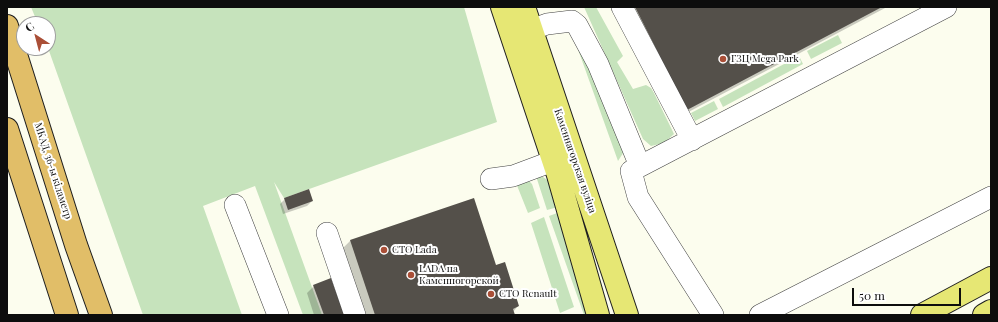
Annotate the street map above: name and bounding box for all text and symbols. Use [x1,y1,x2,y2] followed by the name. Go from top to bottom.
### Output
[16,16,56,56] north arrow
[22,18,37,35] text: С
[731,53,799,65] place label: ГЗЦ Mega Park
[718,54,728,64] marker: ГЗЦ Mega Park
[552,107,598,215] street label: Каменнагорская вуліца
[32,121,74,221] street label: МКАД, 36-ы кіламетр
[392,244,437,256] place label: СТО Lada
[379,245,389,255] marker: СТО Lada
[419,263,499,286] place label: LADA на Каменногорской
[406,270,416,280] marker: LADA на Каменногорской
[854,280,963,306] scale bar
[859,287,885,303] text: 50 m
[499,288,557,300] place label: СТО Renault
[486,289,496,299] marker: СТО Renault

